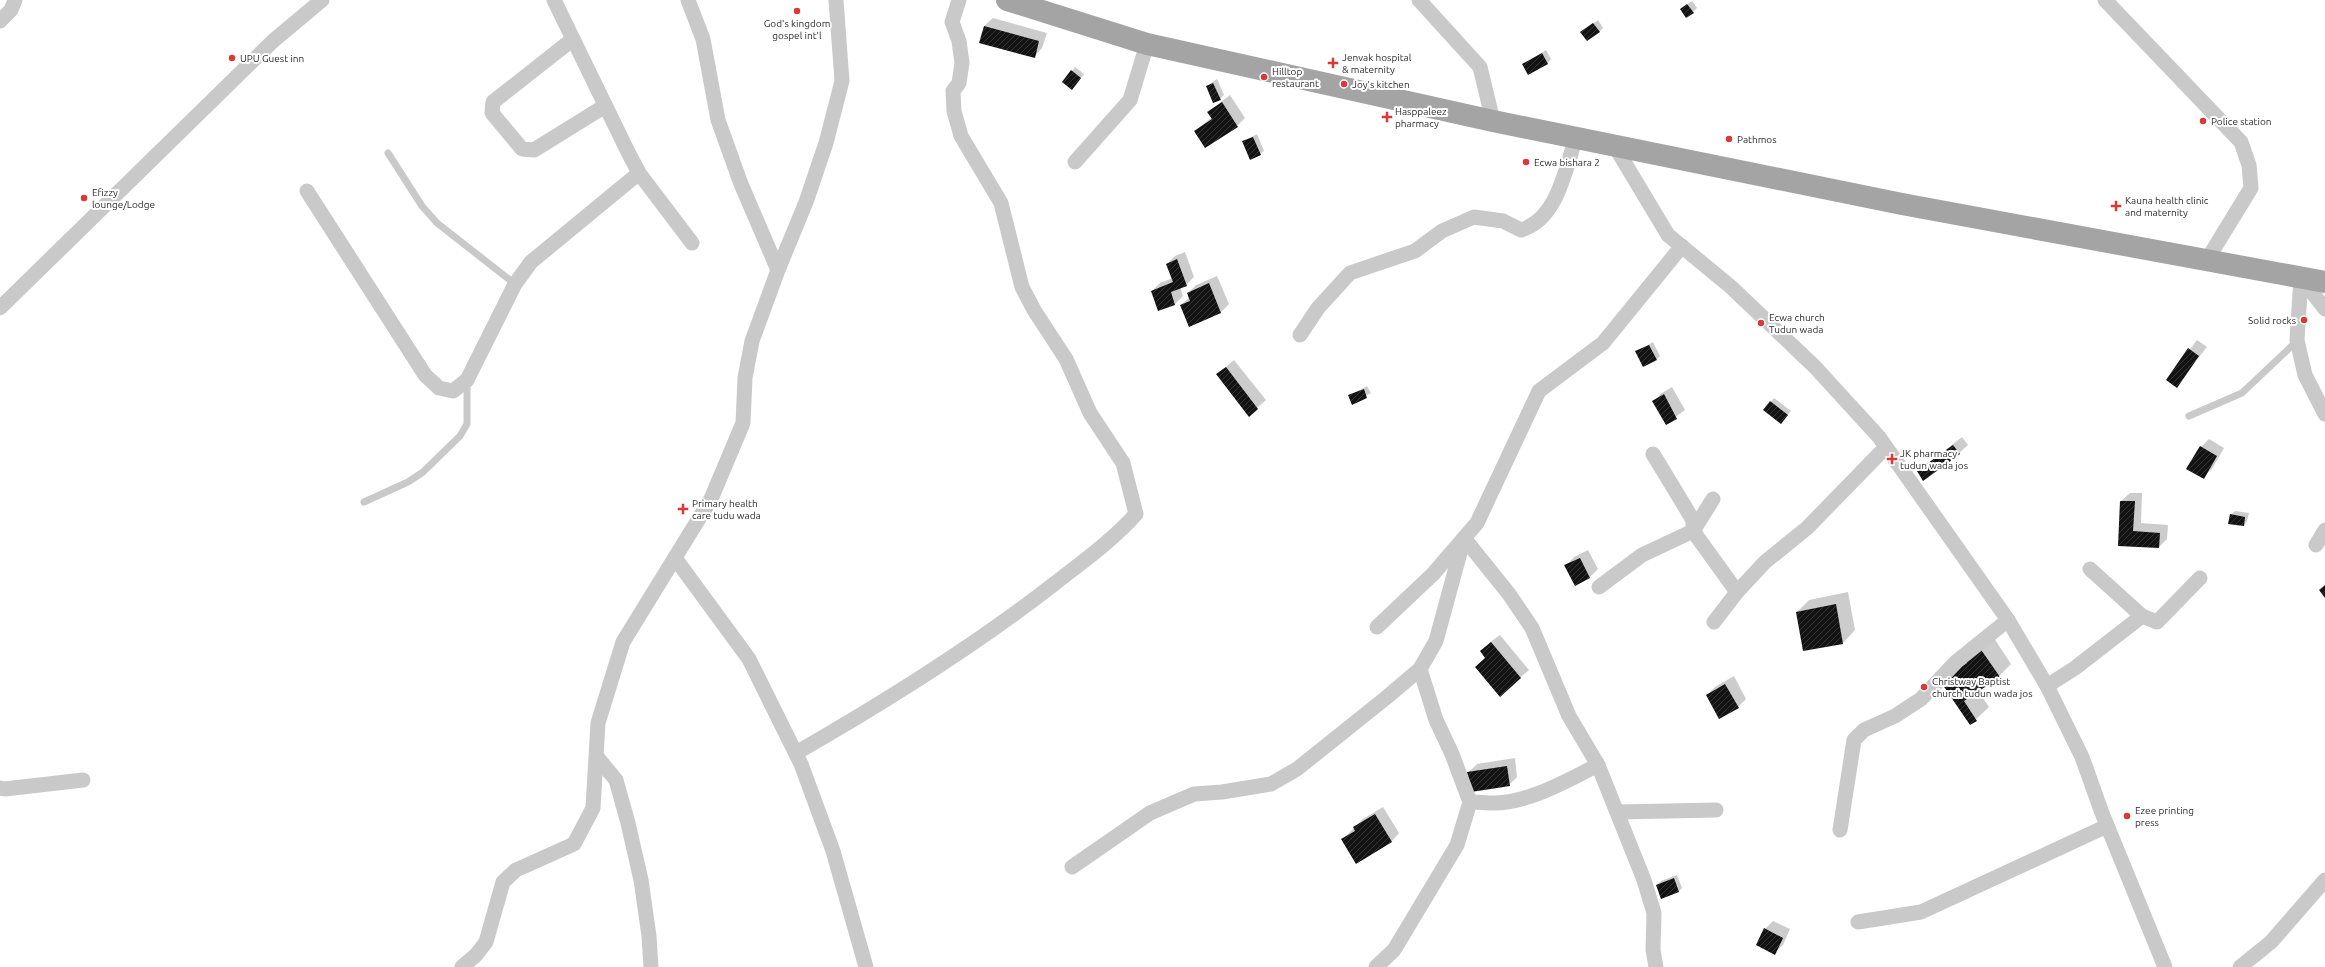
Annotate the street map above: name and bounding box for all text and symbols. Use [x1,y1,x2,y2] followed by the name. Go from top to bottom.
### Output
[792,6,802,16] marker: God's kingdom gospel int'l
[764,18,830,41] place label: God's kingdom gospel int'l
[1342,52,1412,75] place label: Jenvak hospital & maternity
[227,53,237,63] marker: UPU Guest inn
[240,53,304,64] place label: UPU Guest inn
[1327,57,1339,69] marker: Jenvak hospital & maternity
[1272,66,1319,89] place label: Hilltop restaurant
[1259,72,1269,82] marker: Hilltop restaurant
[1339,79,1349,89] marker: Joy's kitchen
[1352,79,1410,90] place label: Joy's kitchen
[1395,106,1447,129] place label: Hasppaleez pharmacy
[1382,112,1392,122] marker: Hasppaleez pharmacy
[2198,116,2208,126] marker: Police station
[2211,116,2272,127] place label: Police station
[1724,134,1734,144] marker: Pathmos
[1737,134,1777,145] place label: Pathmos
[1521,157,1531,167] marker: Ecwa bishara 2
[1534,157,1600,168] place label: Ecwa bishara 2
[92,187,155,210] place label: Efizzy lounge/Lodge
[79,193,89,203] marker: Efizzy lounge/Lodge
[2125,195,2209,218] place label: Kauna health clinic and maternity
[2110,200,2122,212] marker: Kauna health clinic and maternity
[1769,312,1825,335] place label: Ecwa church Tudun wada
[2248,315,2296,326] place label: Solid rocks
[2299,315,2309,325] marker: Solid rocks
[1756,318,1766,328] marker: Ecwa church Tudun wada
[1900,448,1968,471] place label: JK pharmacy tudun wada jos
[1887,454,1897,464] marker: JK pharmacy tudun wada jos
[692,498,761,521] place label: Primary health care tudu wada
[677,503,689,515] marker: Primary health care tudu wada
[1932,676,2033,699] place label: Christway Baptist church tudun wada jos
[1919,682,1929,692] marker: Christway Baptist church tudun wada jos
[2135,805,2194,828] place label: Ezee printing press
[2122,811,2132,821] marker: Ezee printing press

